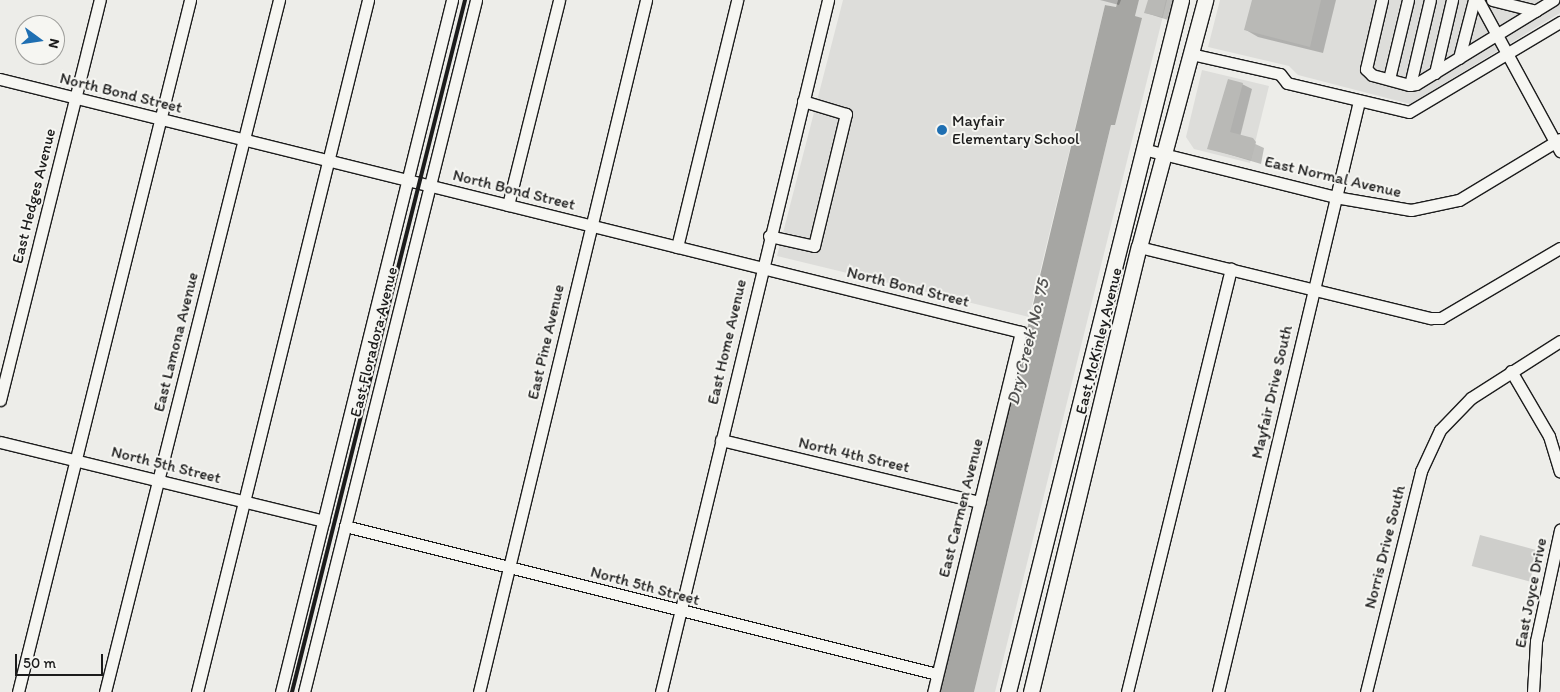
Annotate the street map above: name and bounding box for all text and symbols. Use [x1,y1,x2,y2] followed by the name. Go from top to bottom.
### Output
[15,15,65,65] north arrow
[45,37,63,50] text: N
[58,69,184,117] street label: North Bond Street
[952,111,1080,149] place label: Mayfair Elementary School
[936,124,948,136] marker: Mayfair Elementary School
[8,127,60,265] street label: East Hedges Avenue
[1264,152,1402,202] street label: East Normal Avenue
[451,166,577,214] street label: North Bond Street
[845,263,971,311] street label: North Bond Street
[346,265,402,419] street label: East Floradora Avenue
[1072,266,1126,416] street label: East McKinley Avenue
[149,271,203,413] street label: East Lamona Avenue
[1002,277,1054,407] water label: Dry Creek No. 75
[703,278,751,406] street label: East Home Avenue
[523,283,569,401] street label: East Pine Avenue
[1247,324,1297,460] street label: Mayfair Drive South
[797,433,911,477] street label: North 4th Street
[935,437,987,579] street label: East Carmen Avenue
[109,442,223,488] street label: North 5th Street
[1360,484,1410,610] street label: Norris Drive South
[1511,536,1551,650] street label: East Joyce Drive
[588,562,702,610] street label: North 5th Street
[18,644,105,676] scale bar
[23,654,56,672] text: 50 m

